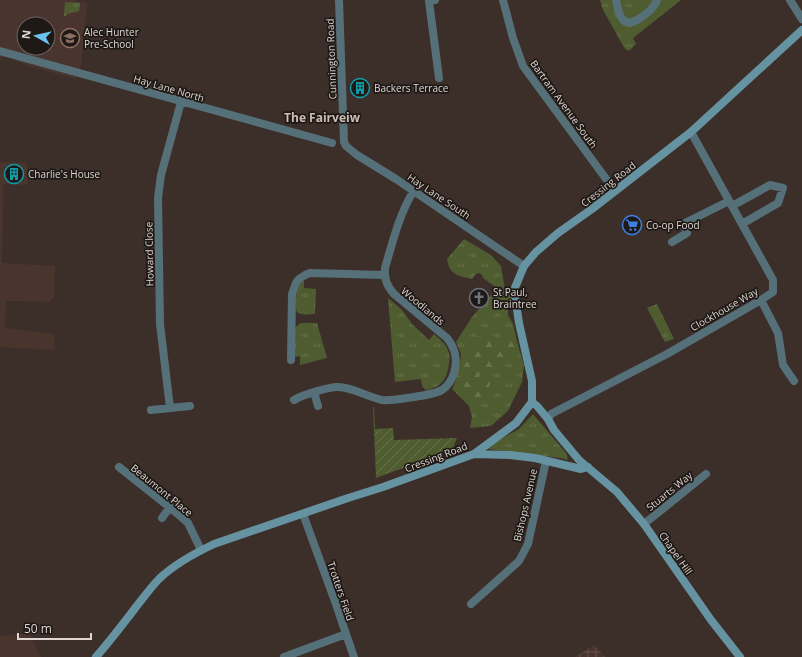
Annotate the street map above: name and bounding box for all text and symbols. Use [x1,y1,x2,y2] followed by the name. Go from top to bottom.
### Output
[16,16,56,56] north arrow
[323,18,339,100] street label: Cunnington Road
[84,25,139,51] place label: Alec Hunter Pre-School
[59,27,81,49] school or university icon: Alec Hunter Pre-School
[18,29,34,40] text: N
[527,57,601,151] street label: Bartram Avenue South
[132,71,206,105] street label: Hay Lane North
[349,77,371,99] building icon: Backers Terrace
[374,81,449,95] place label: Backers Terrace
[284,109,361,126] district label: The Fairveiw
[578,158,638,210] street label: Cressing Road
[3,163,25,185] building icon: Charlie's House
[28,167,101,181] place label: Charlie's House
[405,170,473,222] street label: Hay Lane South
[621,214,643,236] supermarket icon: Co-op Food
[646,218,700,232] place label: Co-op Food
[141,221,157,286] street label: Howard Close
[688,283,761,334] street label: Clockhouse Way
[398,284,448,328] street label: Woodlands
[493,285,537,311] place label: St Paul, Braintree
[468,287,490,309] church icon: St Paul, Braintree
[403,439,469,475] street label: Cressing Road
[128,461,196,520] street label: Beaumont Place
[510,467,540,543] street label: Bishops Avenue
[643,467,696,514] street label: Stuarts Way
[656,529,696,577] street label: Chapel Hill
[324,560,358,622] street label: Trotters Field
[18,615,91,641] scale bar
[24,620,52,637] text: 50 m

